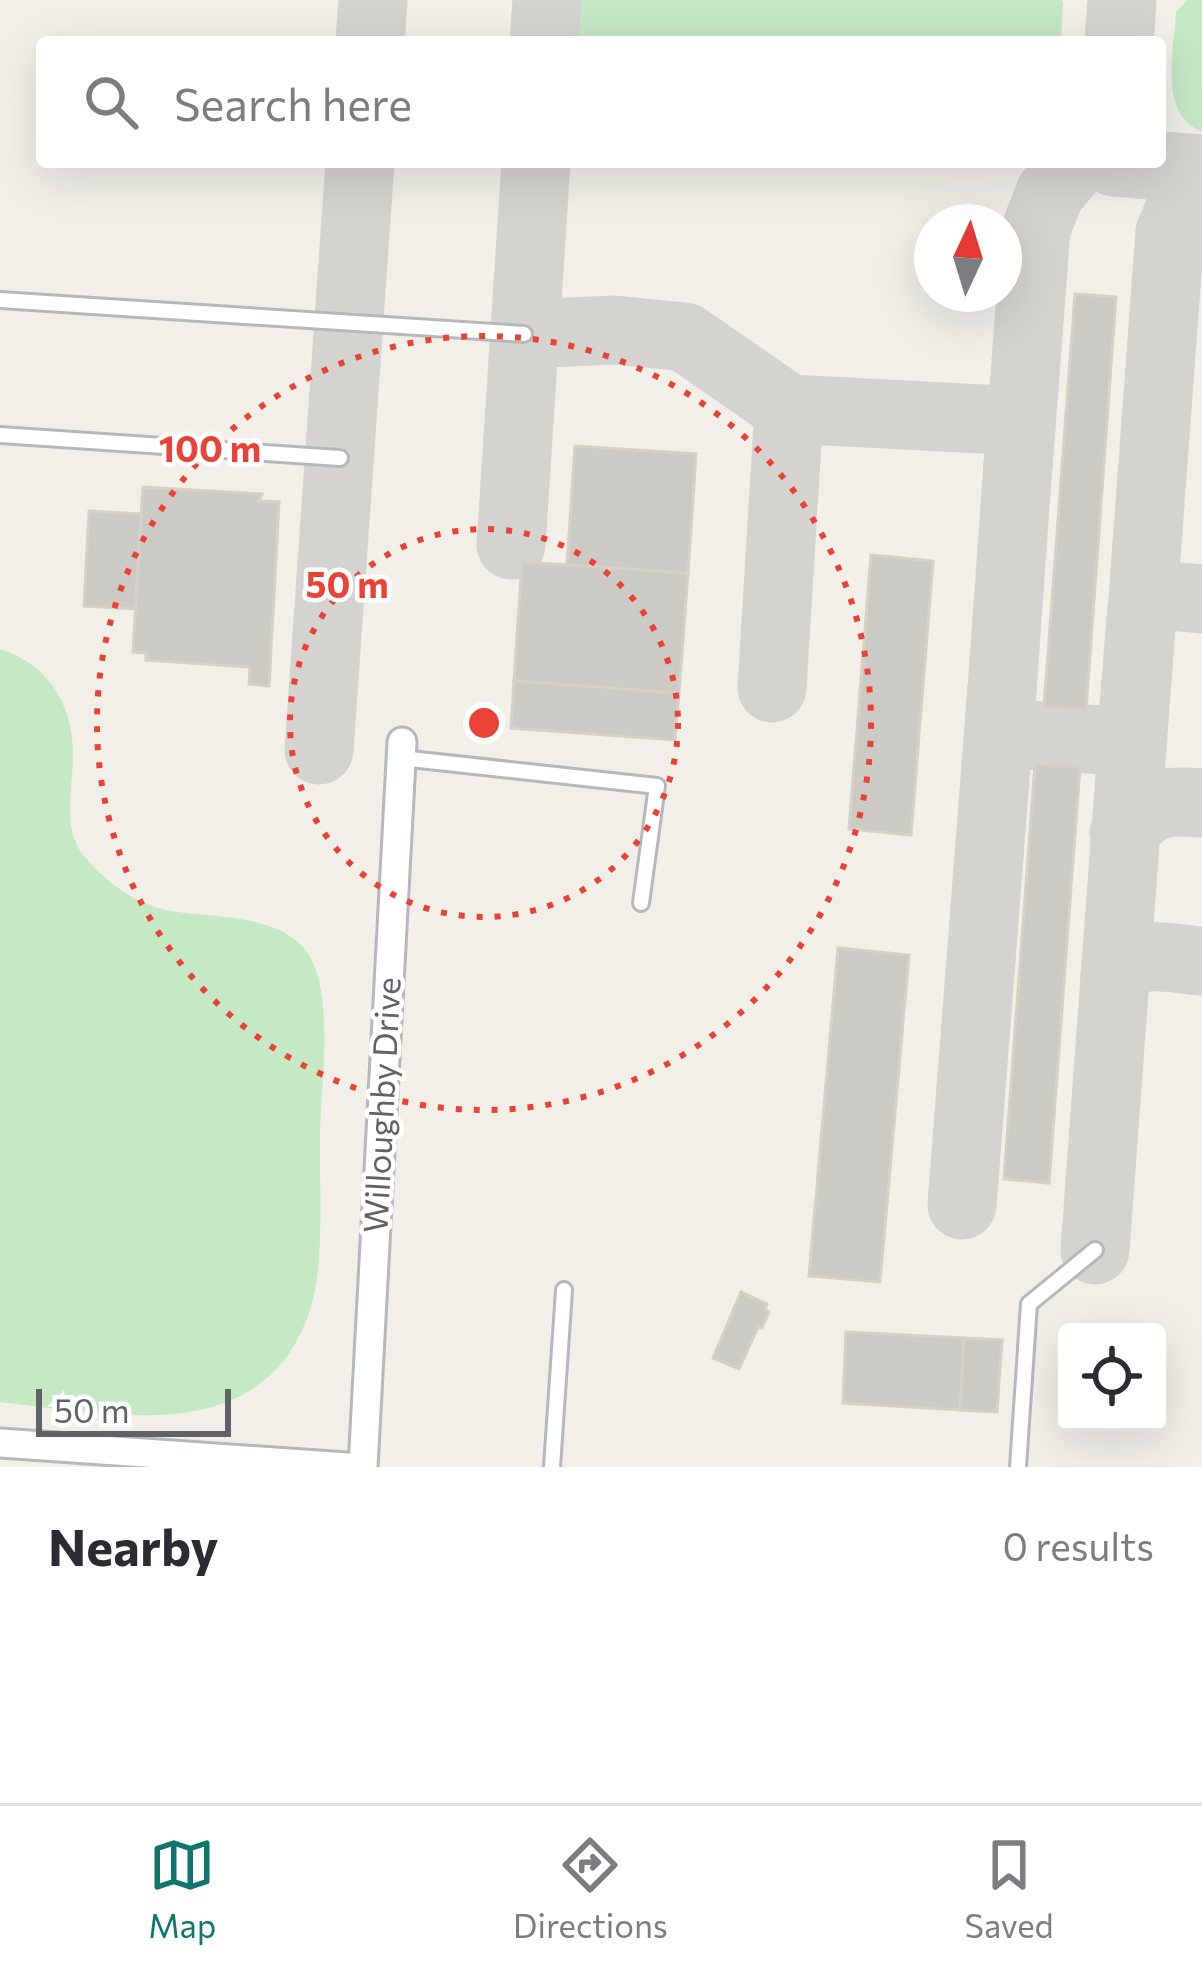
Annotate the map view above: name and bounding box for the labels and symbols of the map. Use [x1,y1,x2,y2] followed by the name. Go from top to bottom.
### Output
[914,204,1022,312] north arrow
[159,425,261,469] text: 100 m
[305,561,389,605] text: 50 m
[463,702,505,744] centre of rings
[353,976,408,1234] street label: Willoughby Drive
[36,1383,231,1436] scale bar

